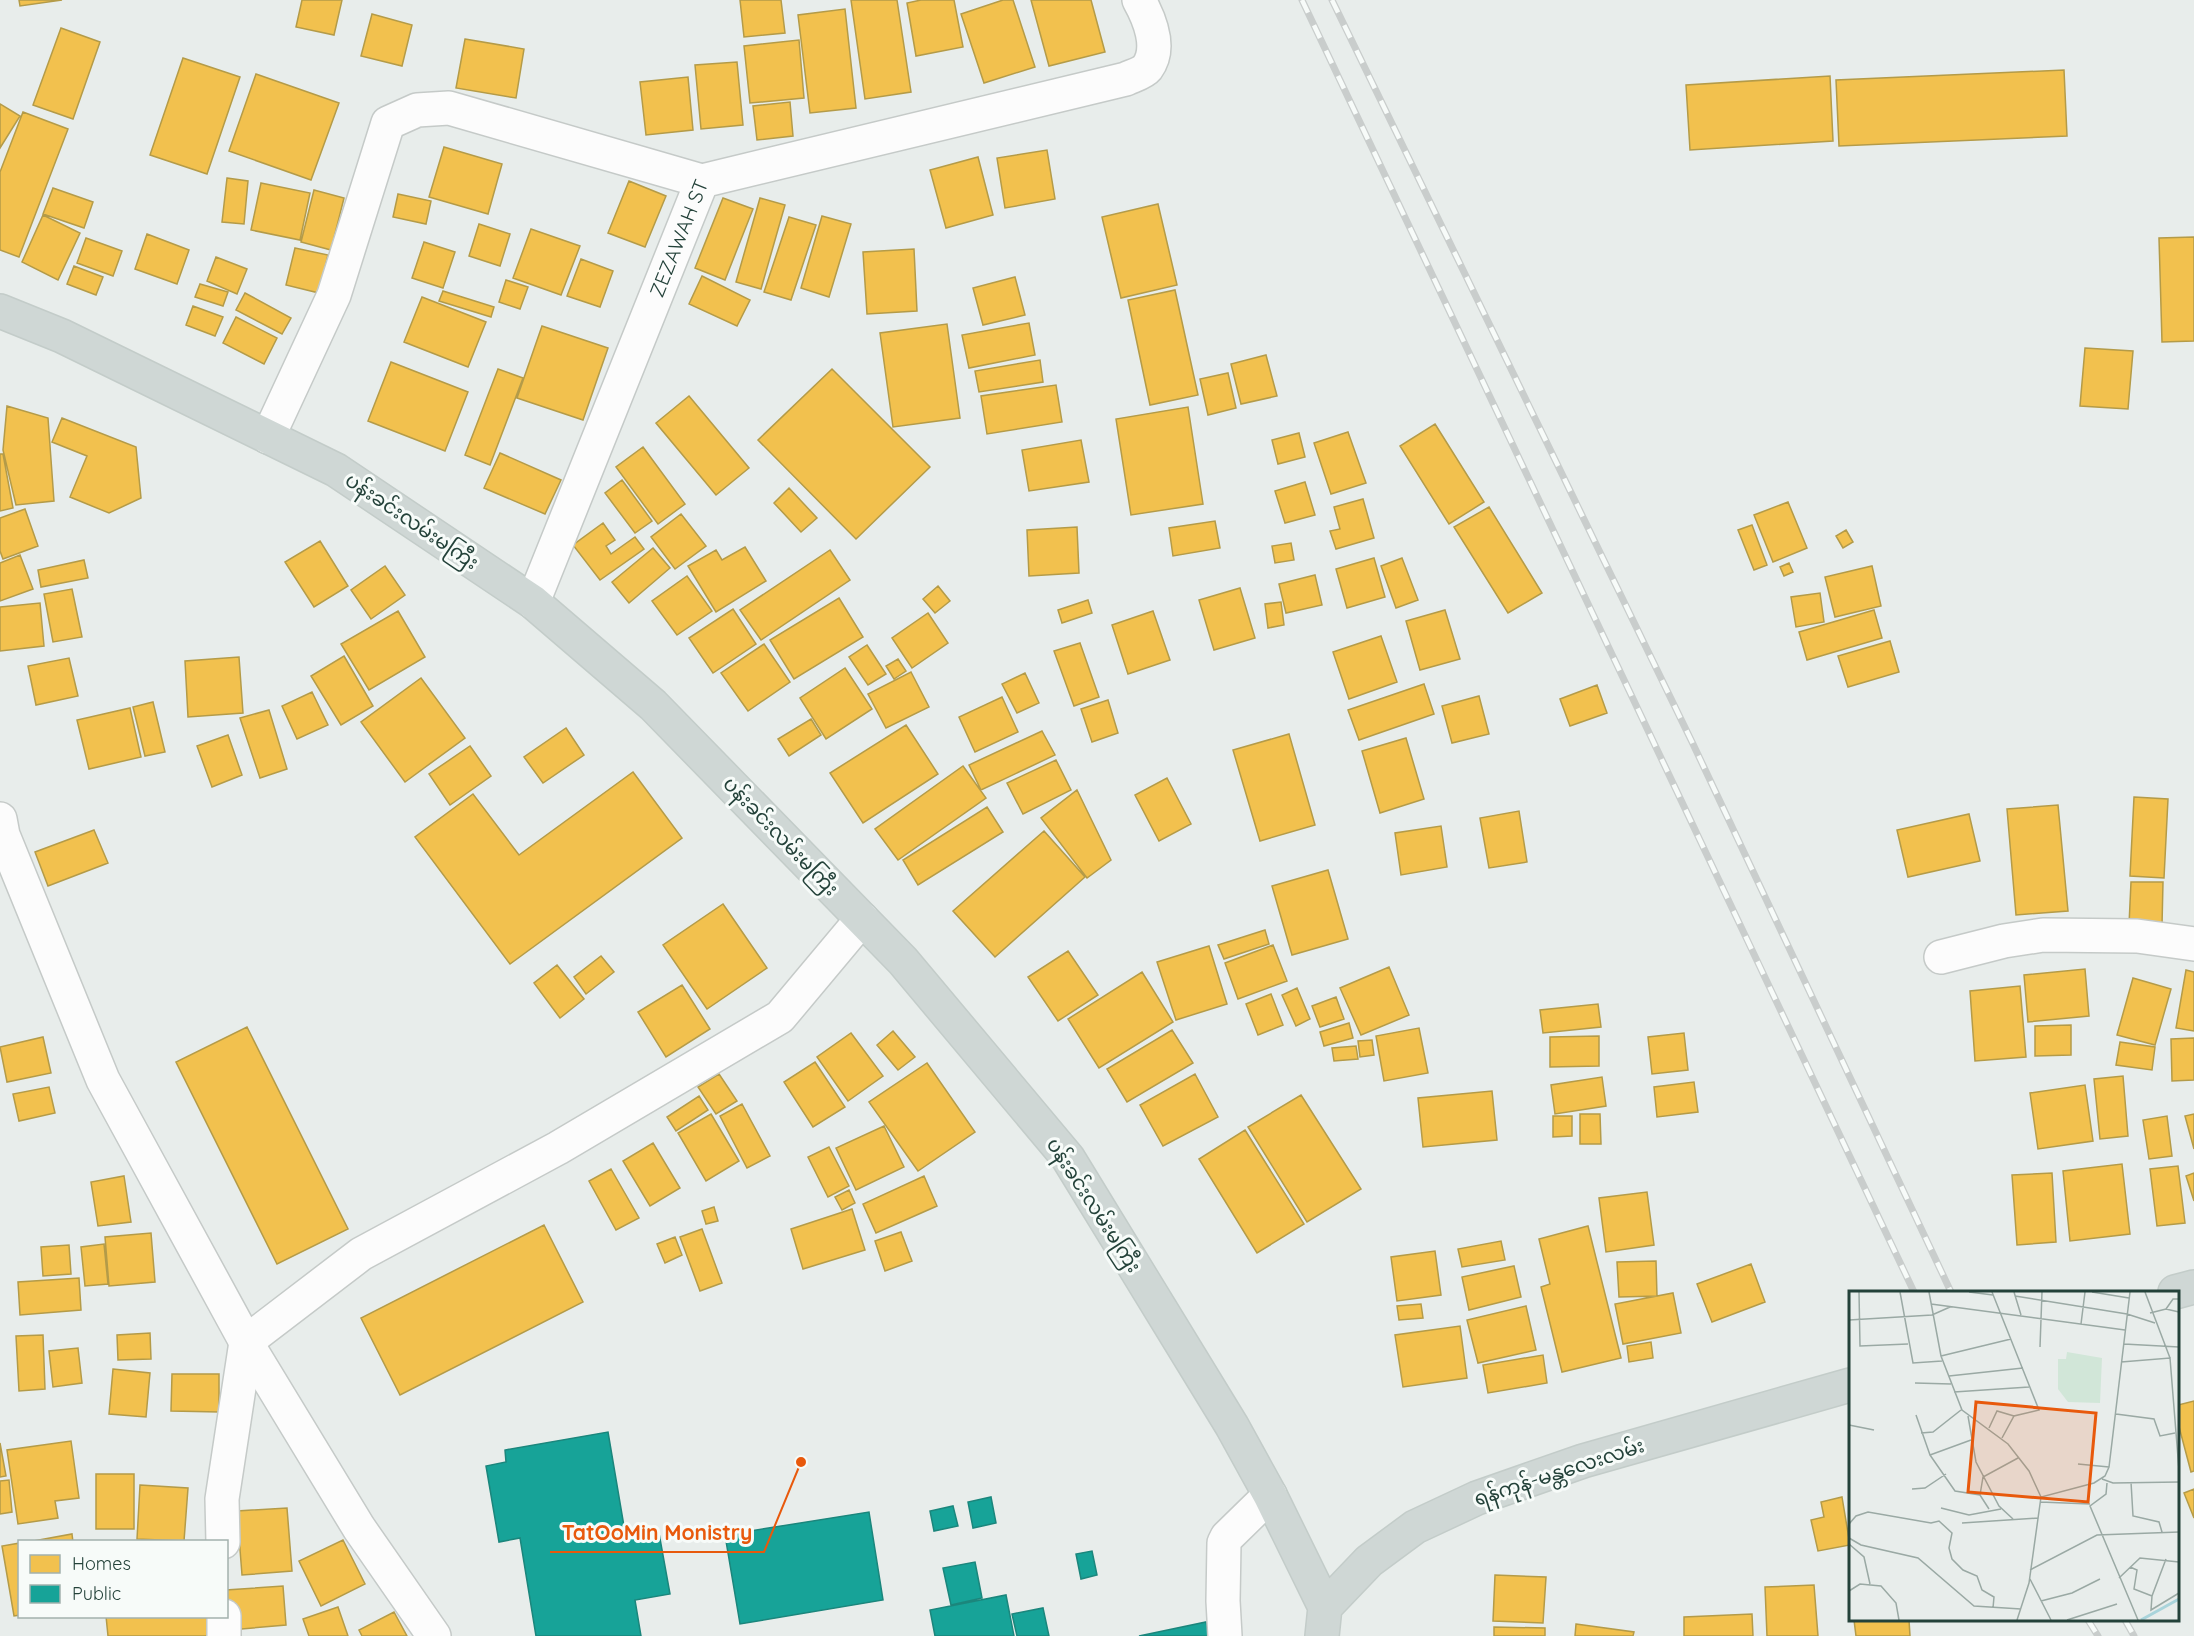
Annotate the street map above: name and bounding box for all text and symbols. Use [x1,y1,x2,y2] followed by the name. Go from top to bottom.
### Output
[644,176,713,301] street label: ZEZAWAH ST
[338,466,484,578] street label: ပန်းခင်းလမ်းမကြီး
[715,770,845,903] street label: ပန်းခင်းလမ်းမကြီး
[1038,1132,1148,1279] street label: ပန်းခင်းလမ်းမကြီး
[1849,1291,2179,1621] inset map
[1470,1431,1649,1516] street label: ရန်ကုန်-မန္တလေးလမ်း
[550,1513,764,1552] callout: TatOoMin Monistry
[562,1519,752,1545] text: TatOoMin Monistry
[18,1540,228,1618] legend
[72,1552,131,1575] text: Homes
[72,1582,121,1605] text: Public

